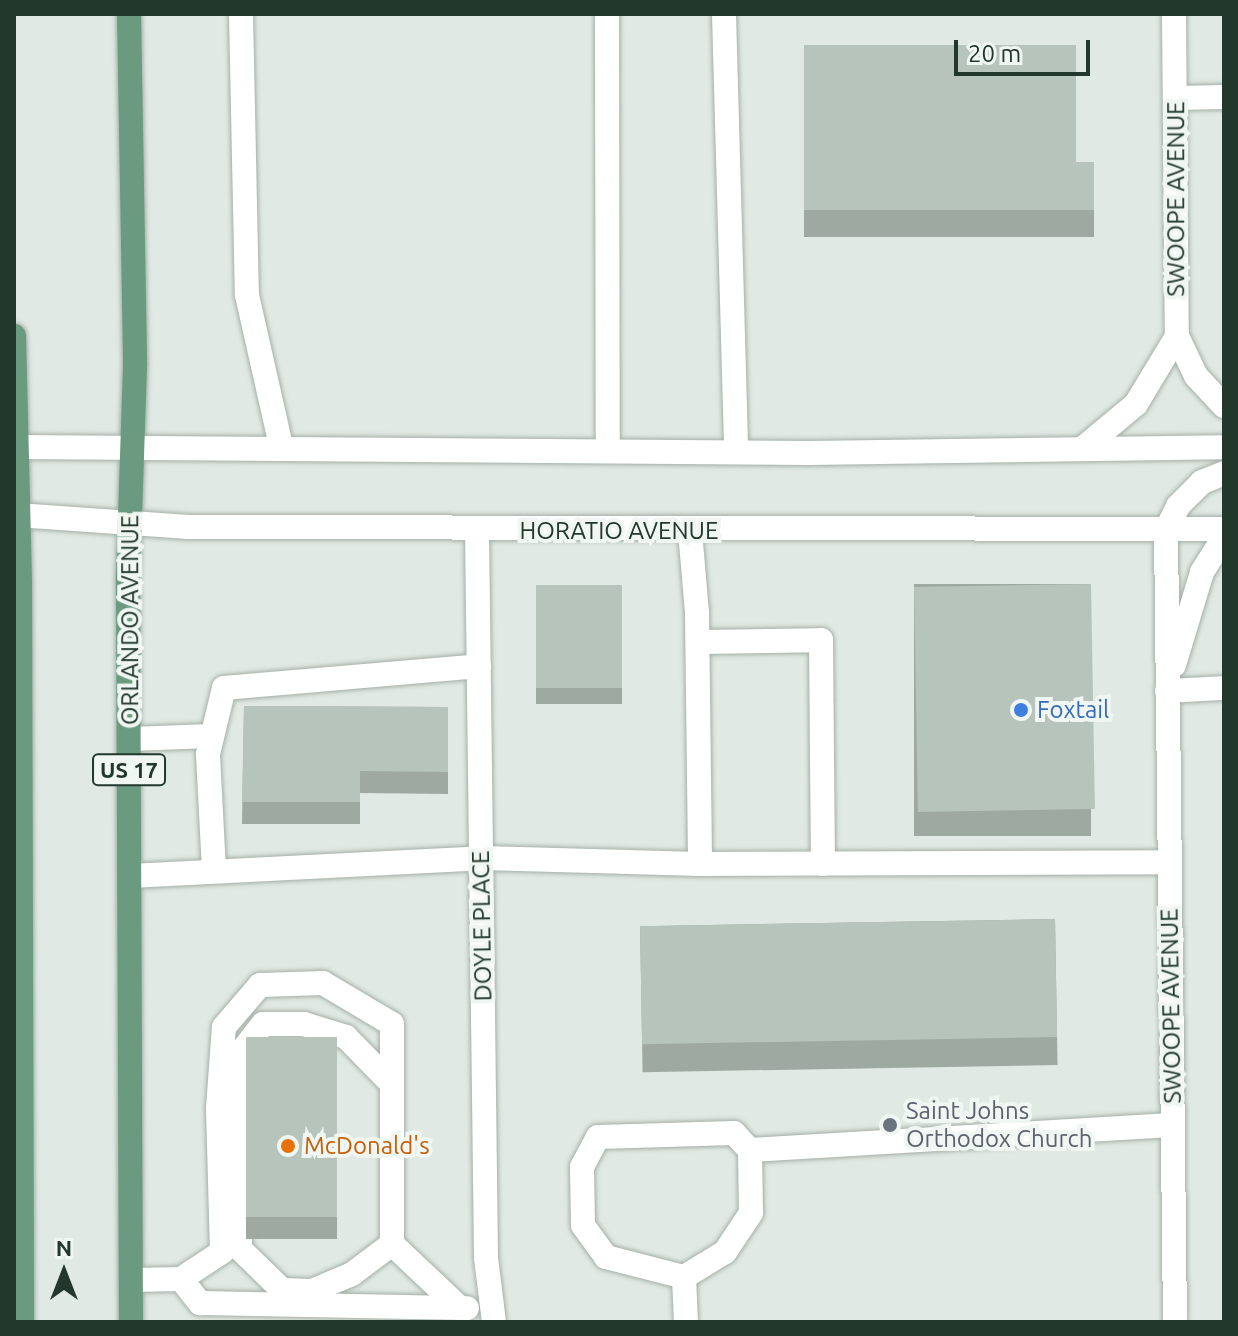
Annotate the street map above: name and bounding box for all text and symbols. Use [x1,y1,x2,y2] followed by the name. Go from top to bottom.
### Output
[958,24,1094,74] scale bar
[968,40,1021,67] text: 20 m
[1162,101,1190,297] street label: SWOOPE AVENUE
[116,515,144,725] street label: ORLANDO AVENUE
[520,517,718,545] street label: HORATIO AVENUE
[1037,696,1109,724] place label: Foxtail
[1012,701,1030,719] marker: Foxtail
[91,752,167,788] road number: US 17
[466,850,498,1002] street label: DOYLE PLACE
[1155,908,1187,1104] street label: SWOOPE AVENUE
[906,1097,1092,1153] place label: Saint Johns Orthodox Church
[881,1116,899,1134] marker: Saint Johns Orthodox Church
[304,1132,430,1160] place label: McDonald's
[279,1137,297,1155] marker: McDonald's
[24,1232,104,1312] north arrow
[56,1235,72,1260] text: N

